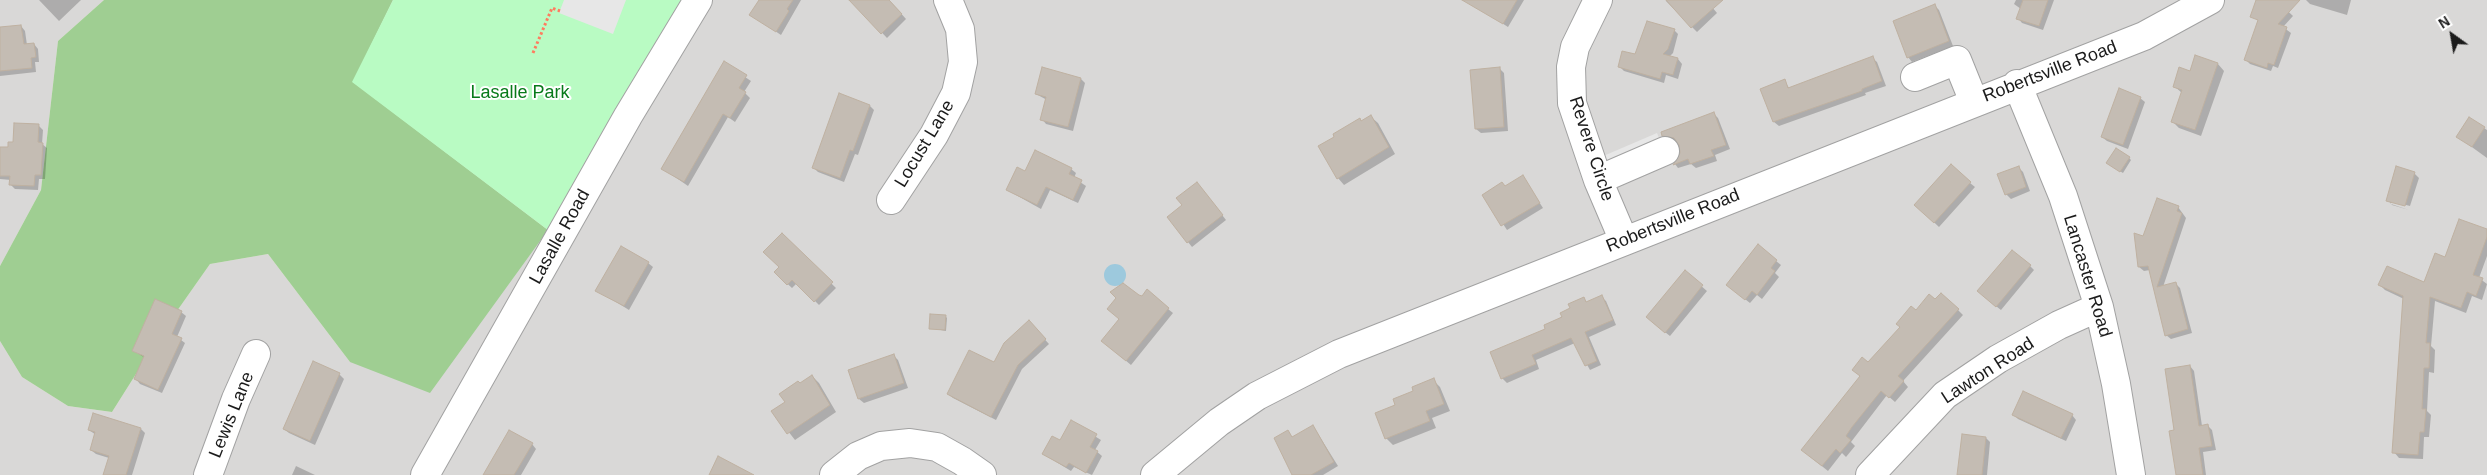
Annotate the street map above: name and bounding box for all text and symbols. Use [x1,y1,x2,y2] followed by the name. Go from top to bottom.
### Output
[2427,10,2477,60] north arrow
[2436,13,2453,32] text: N
[1980,36,2120,108] street label: Robertsville Road
[470,82,570,104] park label: Lasalle Park
[1564,94,1618,204] street label: Revere Circle
[890,96,960,192] street label: Locust Lane
[1603,184,1743,258] street label: Robertsville Road
[525,186,595,288] street label: Lasalle Road
[2058,212,2116,340] street label: Lancaster Road
[1938,333,2038,409] street label: Lawton Road
[205,369,259,461] street label: Lewis Lane

